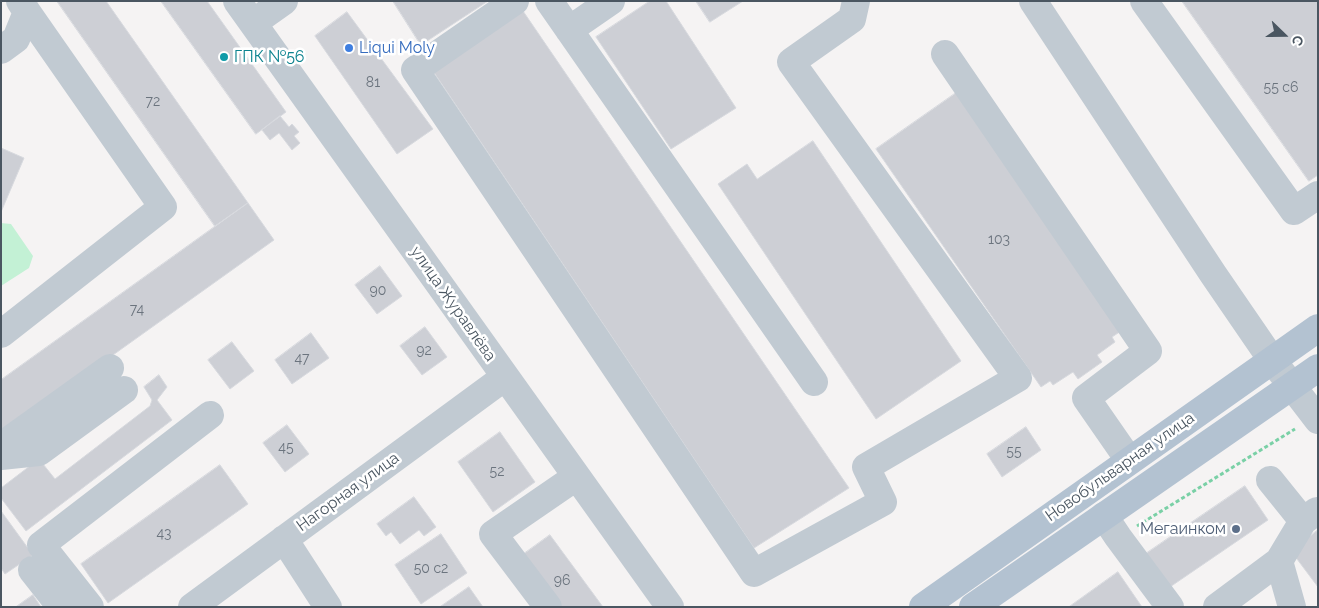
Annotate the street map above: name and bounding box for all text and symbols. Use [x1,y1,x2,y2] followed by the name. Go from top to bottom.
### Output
[1259,10,1309,60] north arrow
[1289,33,1307,48] text: С
[359,38,435,58] place label: Liqui Moly
[343,42,355,54] marker: Liqui Moly
[234,47,305,67] place label: ГПК №56
[218,51,230,63] marker: ГПК №56
[366,75,380,91] house number: 81
[1264,80,1298,96] house number: 55 с6
[146,94,160,110] house number: 72
[988,232,1010,248] house number: 103
[406,243,500,365] street label: улица Журавлёва
[370,283,386,299] house number: 90
[130,302,144,318] house number: 74
[416,343,432,359] house number: 92
[294,351,310,367] house number: 47
[1042,408,1198,526] street label: Новобульварная улица
[278,440,294,456] house number: 45
[1006,444,1022,460] house number: 55
[293,448,403,536] street label: Нагорная улица
[490,464,504,480] house number: 52
[1140,519,1226,539] place label: Мегаинком
[1230,523,1242,535] marker: Мегаинком
[156,526,172,542] house number: 43
[414,561,448,577] house number: 50 с2
[554,573,570,589] house number: 96

